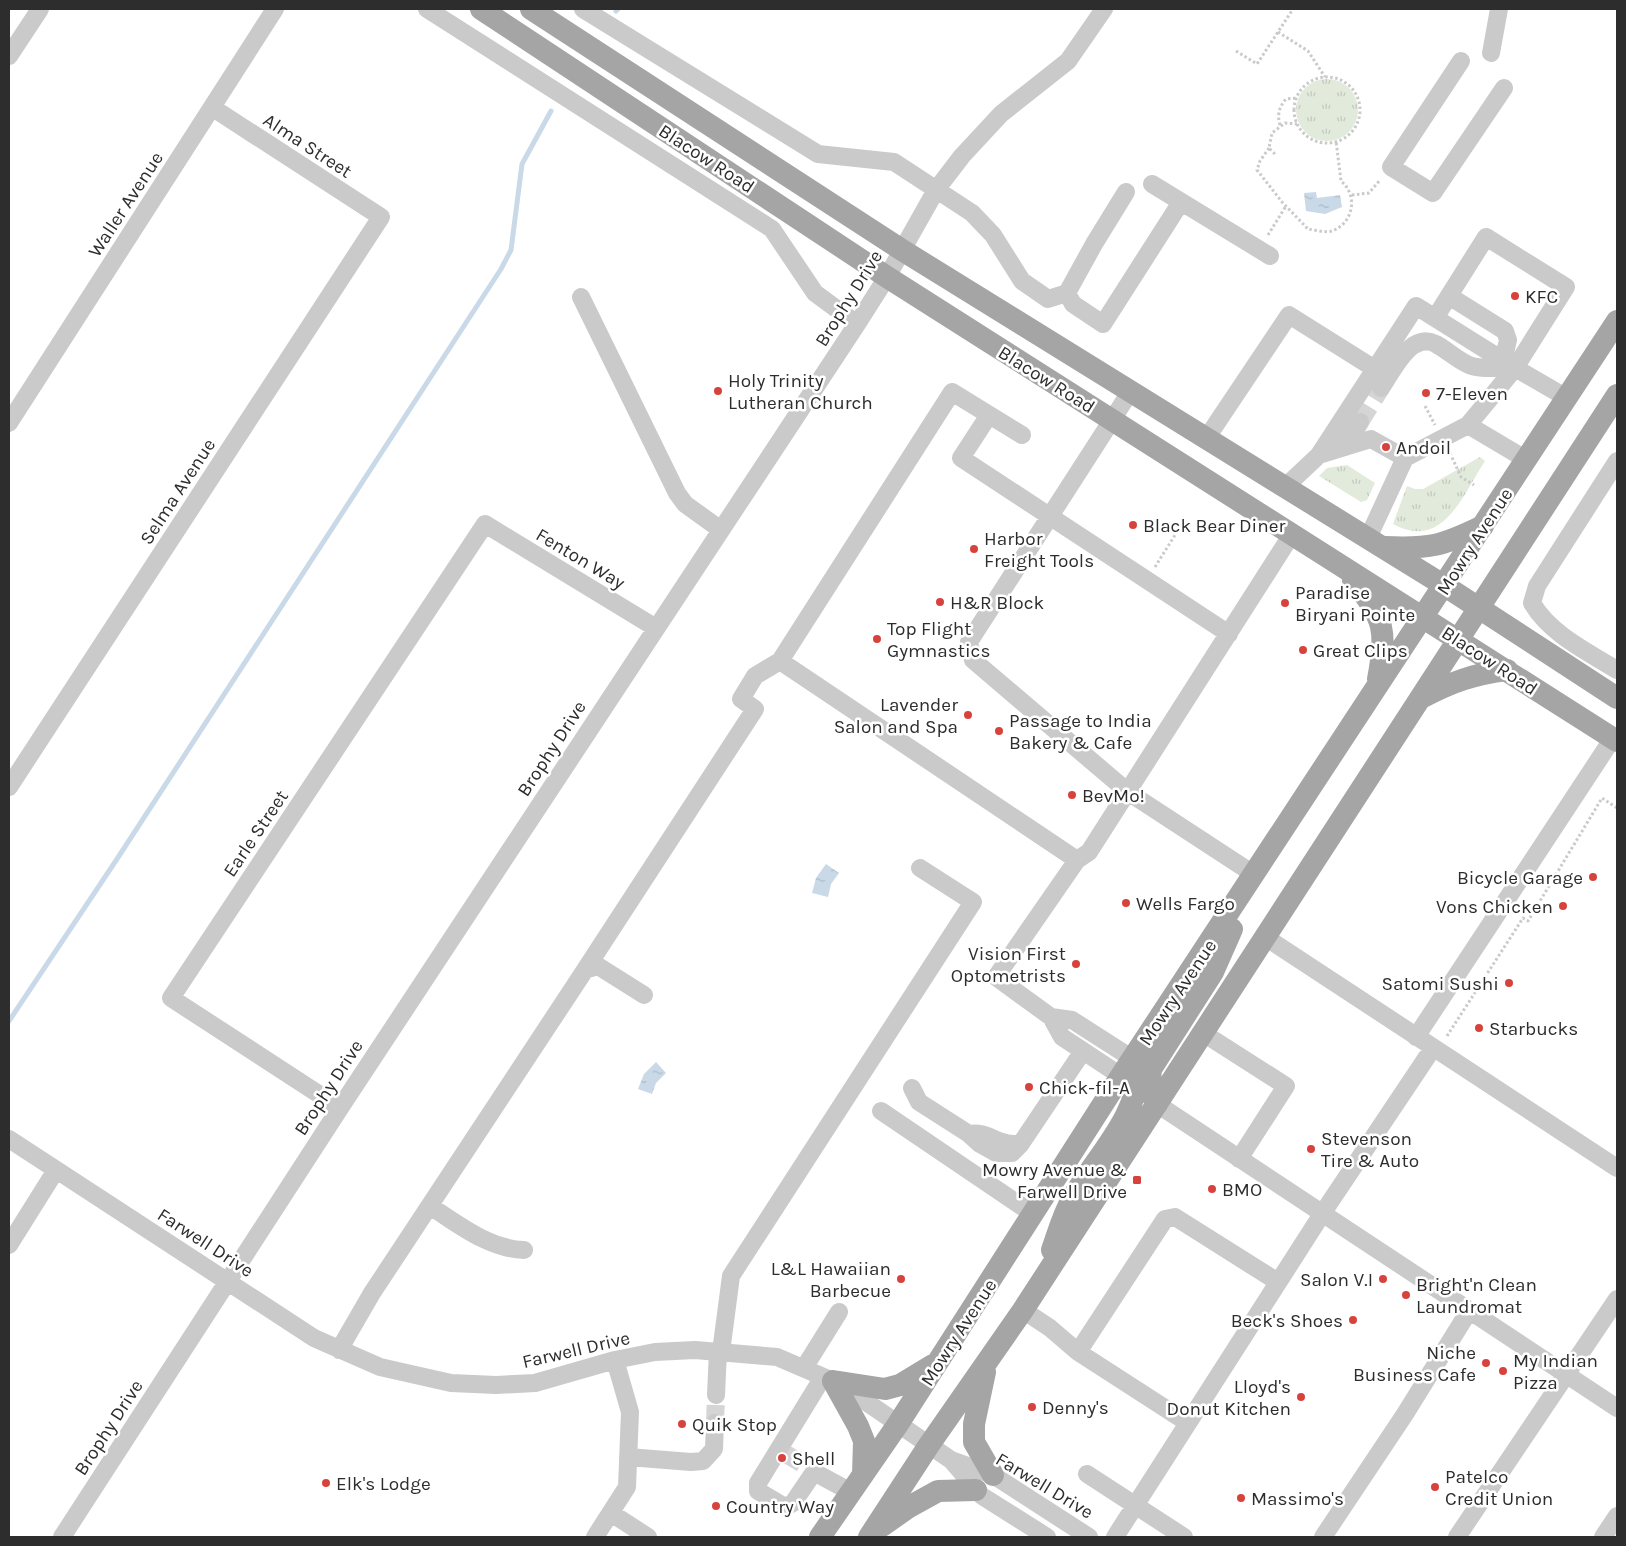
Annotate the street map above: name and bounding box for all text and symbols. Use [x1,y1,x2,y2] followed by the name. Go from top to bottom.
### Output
[259,109,356,183] street label: Alma Street
[654,120,758,198] street label: Blacow Road
[84,148,168,261] street label: Waller Avenue
[811,246,887,351] street label: Brophy Drive
[1525,286,1558,308] place label: KFC
[1509,290,1521,302] marker: KFC
[994,341,1099,418] street label: Blacow Road
[728,370,873,414] place label: Holy Trinity Lutheran Church
[1436,383,1508,405] place label: 7-Eleven
[712,385,724,397] marker: Holy Trinity Lutheran Church
[1420,387,1432,399] marker: 7-Eleven
[135,434,220,549] street label: Selma Avenue
[1396,437,1451,459] place label: Andoil
[1380,441,1392,453] marker: Andoil
[1432,484,1518,599] street label: Mowry Avenue
[1143,515,1285,537] place label: Black Bear Diner
[1127,519,1139,531] marker: Black Bear Diner
[532,524,629,594] street label: Fenton Way
[984,528,1094,572] place label: Harbor Freight Tools
[968,543,980,555] marker: Harbor Freight Tools
[1295,582,1415,626] place label: Paradise Biryani Pointe
[950,592,1045,614] place label: H&R Block
[934,596,946,608] marker: H&R Block
[1279,597,1291,609] marker: Paradise Biryani Pointe
[887,618,990,662] place label: Top Flight Gymnastics
[1437,622,1541,700] street label: Blacow Road
[871,633,883,645] marker: Top Flight Gymnastics
[1313,640,1408,662] place label: Great Clips
[1297,644,1309,656] marker: Great Clips
[834,694,958,738] place label: Lavender Salon and Spa
[513,697,591,800] street label: Brophy Drive
[962,709,974,721] marker: Lavender Salon and Spa
[1009,710,1152,754] place label: Passage to India Bakery & Cafe
[993,725,1005,737] marker: Passage to India Bakery & Cafe
[1082,785,1145,807] place label: BevMo!
[219,786,293,881] street label: Earle Street
[1066,789,1078,801] marker: BevMo!
[1457,867,1583,889] place label: Bicycle Garage
[1587,871,1599,883] marker: Bicycle Garage
[1136,893,1235,915] place label: Wells Fargo
[1436,896,1553,918] place label: Vons Chicken
[1120,897,1132,909] marker: Wells Fargo
[1557,900,1569,912] marker: Vons Chicken
[1134,935,1221,1050] street label: Mowry Avenue
[951,943,1066,987] place label: Vision First Optometrists
[1070,958,1082,970] marker: Vision First Optometrists
[1381,973,1499,995] place label: Satomi Sushi
[1503,977,1515,989] marker: Satomi Sushi
[1489,1018,1578,1040] place label: Starbucks
[1473,1022,1485,1034] marker: Starbucks
[290,1036,368,1139] street label: Brophy Drive
[1039,1077,1130,1099] place label: Chick-fil-A
[1023,1081,1035,1093] marker: Chick-fil-A
[1321,1128,1419,1172] place label: Stevenson Tire & Auto
[1305,1143,1317,1155] marker: Stevenson Tire & Auto
[982,1159,1127,1203] place label: Mowry Avenue & Farwell Drive
[1131,1174,1143,1186] marker: Mowry Avenue & Farwell Drive
[1222,1179,1262,1201] place label: BMO
[1206,1183,1218,1195] marker: BMO
[153,1204,258,1282] street label: Farwell Drive
[771,1258,891,1302] place label: L&L Hawaiian Barbecue
[1300,1269,1373,1291] place label: Salon V.I
[895,1273,907,1285] marker: L&L Hawaiian Barbecue
[1377,1273,1389,1285] marker: Salon V.I
[1416,1274,1537,1318] place label: Bright'n Clean Laundromat
[916,1275,1002,1390] street label: Mowry Avenue
[1400,1289,1412,1301] marker: Bright'n Clean Laundromat
[1231,1310,1343,1332] place label: Beck's Shoes
[1347,1314,1359,1326] marker: Beck's Shoes
[520,1327,632,1373] street label: Farwell Drive
[1353,1342,1476,1386] place label: Niche Business Cafe
[1513,1350,1598,1394] place label: My Indian Pizza
[1480,1357,1492,1369] marker: Niche Business Cafe
[1497,1365,1509,1377] marker: My Indian Pizza
[70,1376,148,1479] street label: Brophy Drive
[1167,1376,1291,1420] place label: Lloyd's Donut Kitchen
[1295,1391,1307,1403] marker: Lloyd's Donut Kitchen
[1042,1397,1109,1419] place label: Denny's
[1026,1401,1038,1413] marker: Denny's
[692,1414,777,1436] place label: Quik Stop
[676,1418,688,1430] marker: Quik Stop
[792,1448,835,1470] place label: Shell
[992,1448,1097,1524] street label: Farwell Drive
[776,1452,788,1464] marker: Shell
[1445,1466,1553,1510] place label: Patelco Credit Union
[336,1473,431,1495] place label: Elk's Lodge
[320,1477,332,1489] marker: Elk's Lodge
[1429,1481,1441,1493] marker: Patelco Credit Union
[1251,1488,1344,1510] place label: Massimo's
[1235,1492,1247,1504] marker: Massimo's
[726,1496,834,1518] place label: Country Way
[710,1500,722,1512] marker: Country Way

